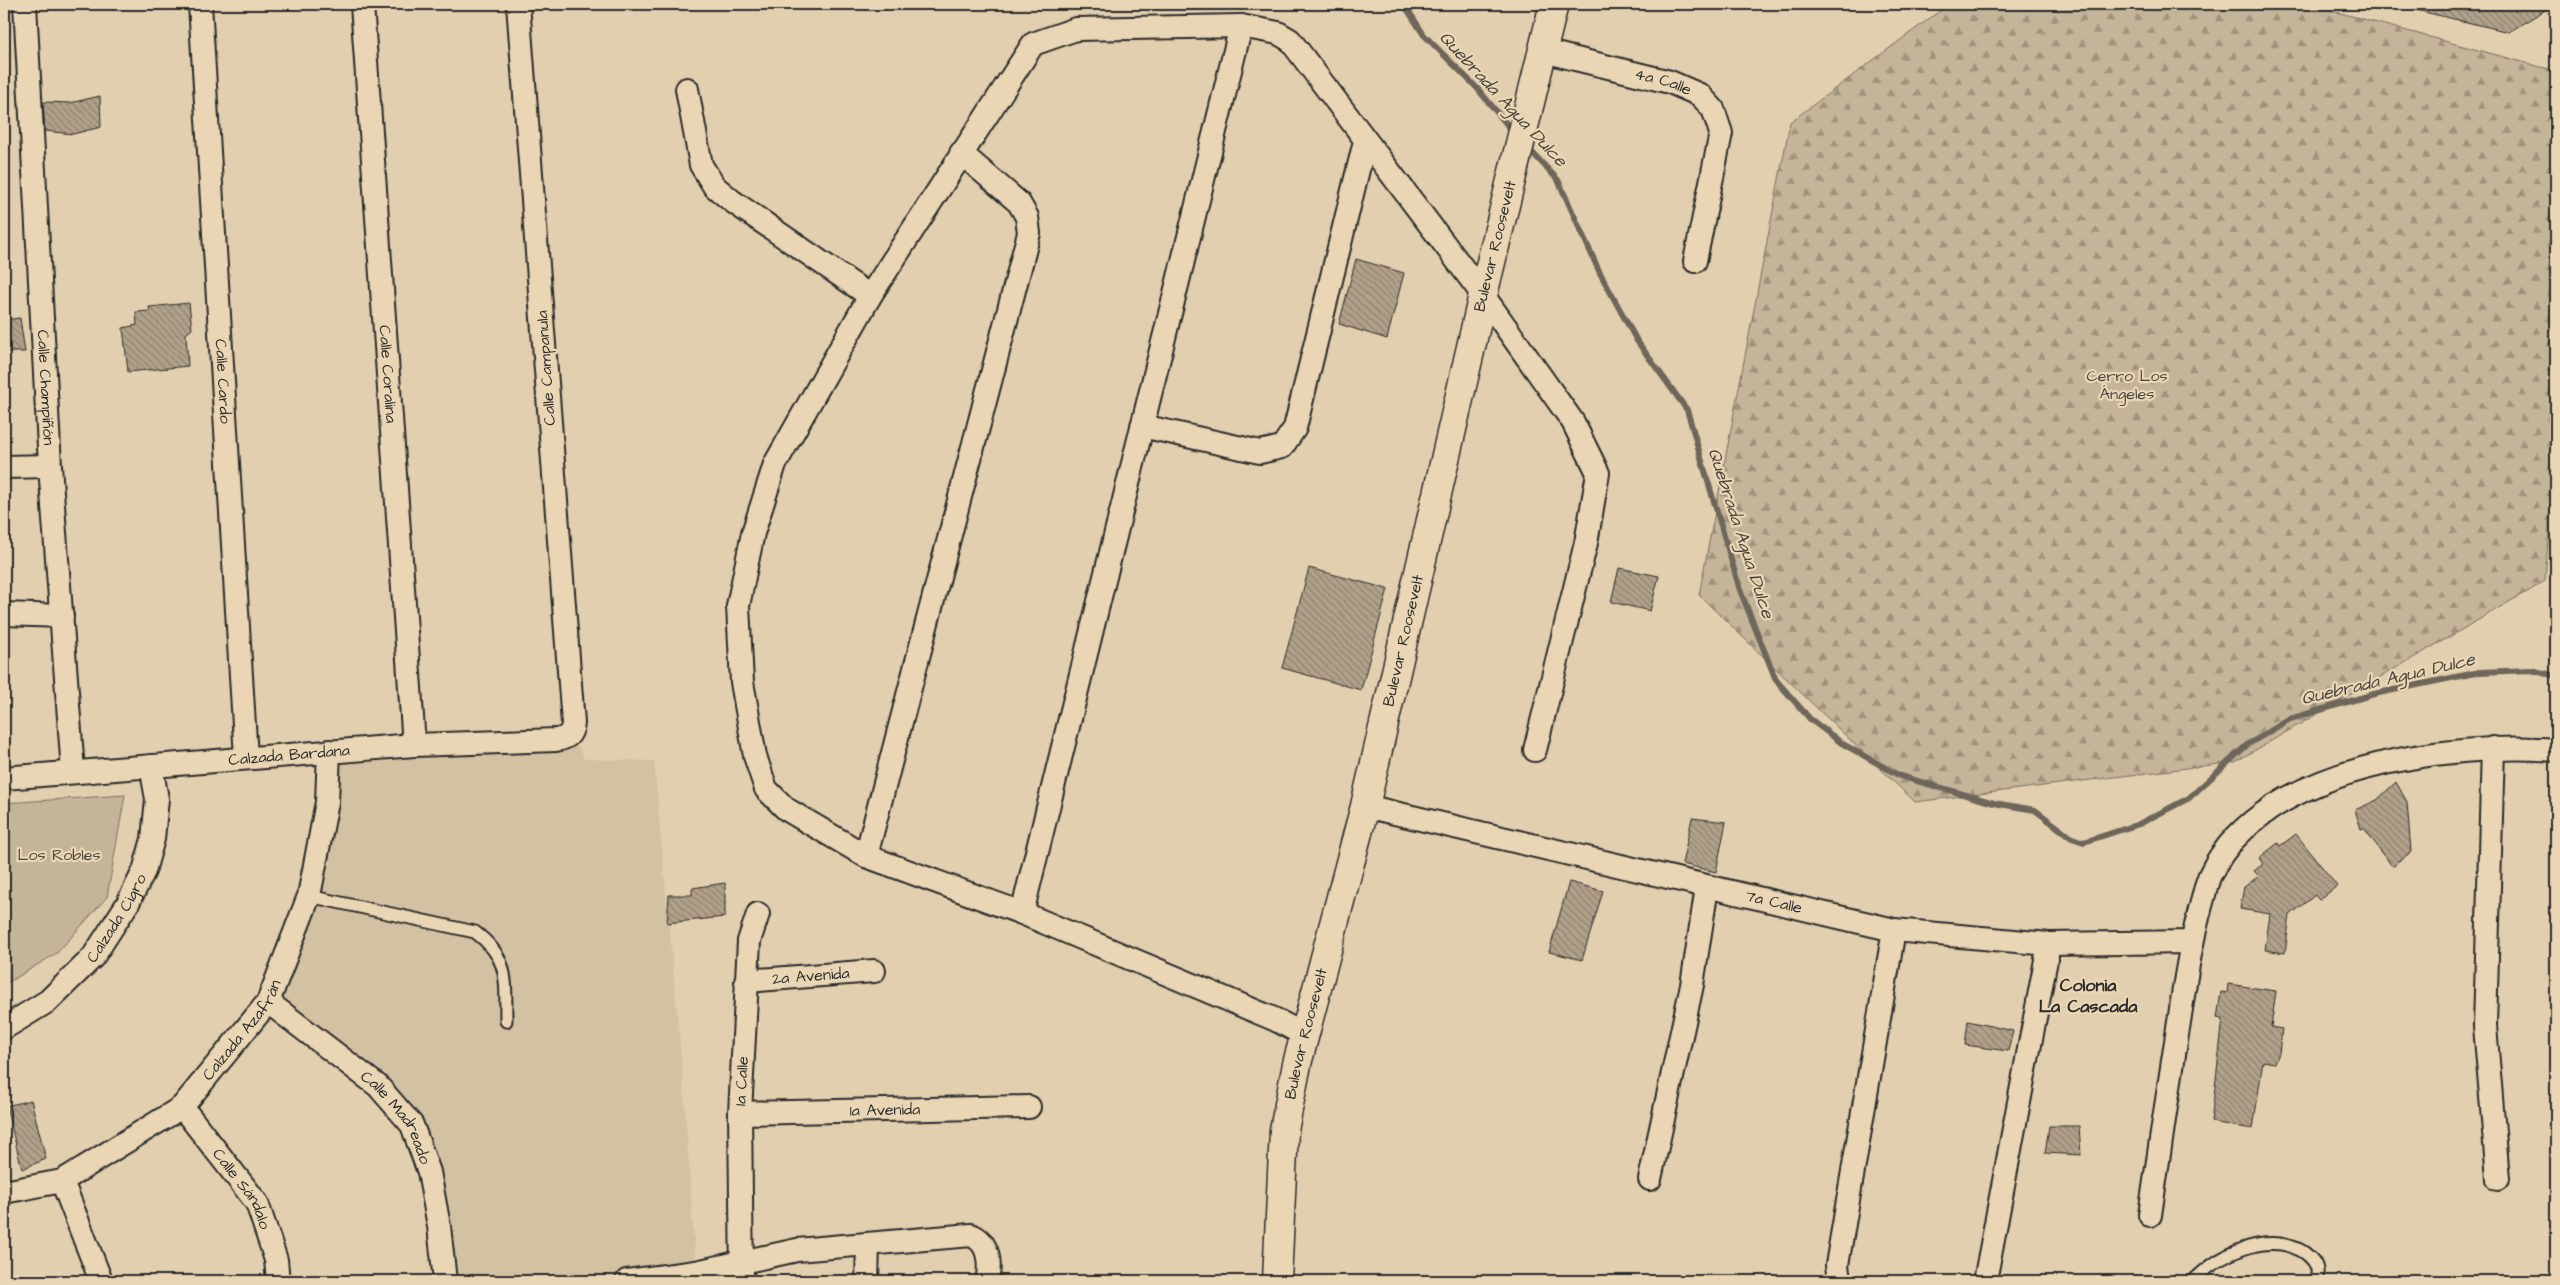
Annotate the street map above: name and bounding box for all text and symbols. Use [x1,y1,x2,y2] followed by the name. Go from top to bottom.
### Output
[1433,26,1574,174] water label: Quebrada Agua Dulce
[1632,63,1695,101] street label: 4a Calle
[1468,178,1522,314] street label: Bulevar Roosevelt
[531,310,561,426] street label: Calle Campanula
[374,324,402,424] street label: Calle Coralina
[32,329,60,446] street label: Calle Champiñón
[209,338,237,424] street label: Calle Cardo
[2086,365,2168,406] park label: Cerro Los Ángeles
[1701,445,1781,623] water label: Quebrada Agua Dulce
[1377,572,1429,709] street label: Bulevar Roosevelt
[2299,647,2479,712] water label: Quebrada Agua Dulce
[228,739,351,771] street label: Calzada Bardana
[17,844,101,866] park label: Los Robles
[81,870,152,967] street label: Calzada Cigro
[1743,885,1805,919] street label: 7a Calle
[771,962,850,990] street label: 2a Avenida
[1279,965,1333,1101] street label: Bulevar Roosevelt
[2039,973,2138,1019] district label: Colonia La Cascada
[197,977,287,1085] street label: Calzada Azafrán
[729,1055,754,1106] street label: 1a Calle
[356,1065,436,1167] street label: Calle Madreado
[849,1098,920,1122] street label: 1a Avenida
[207,1144,276,1232] street label: Calle Sándalo

